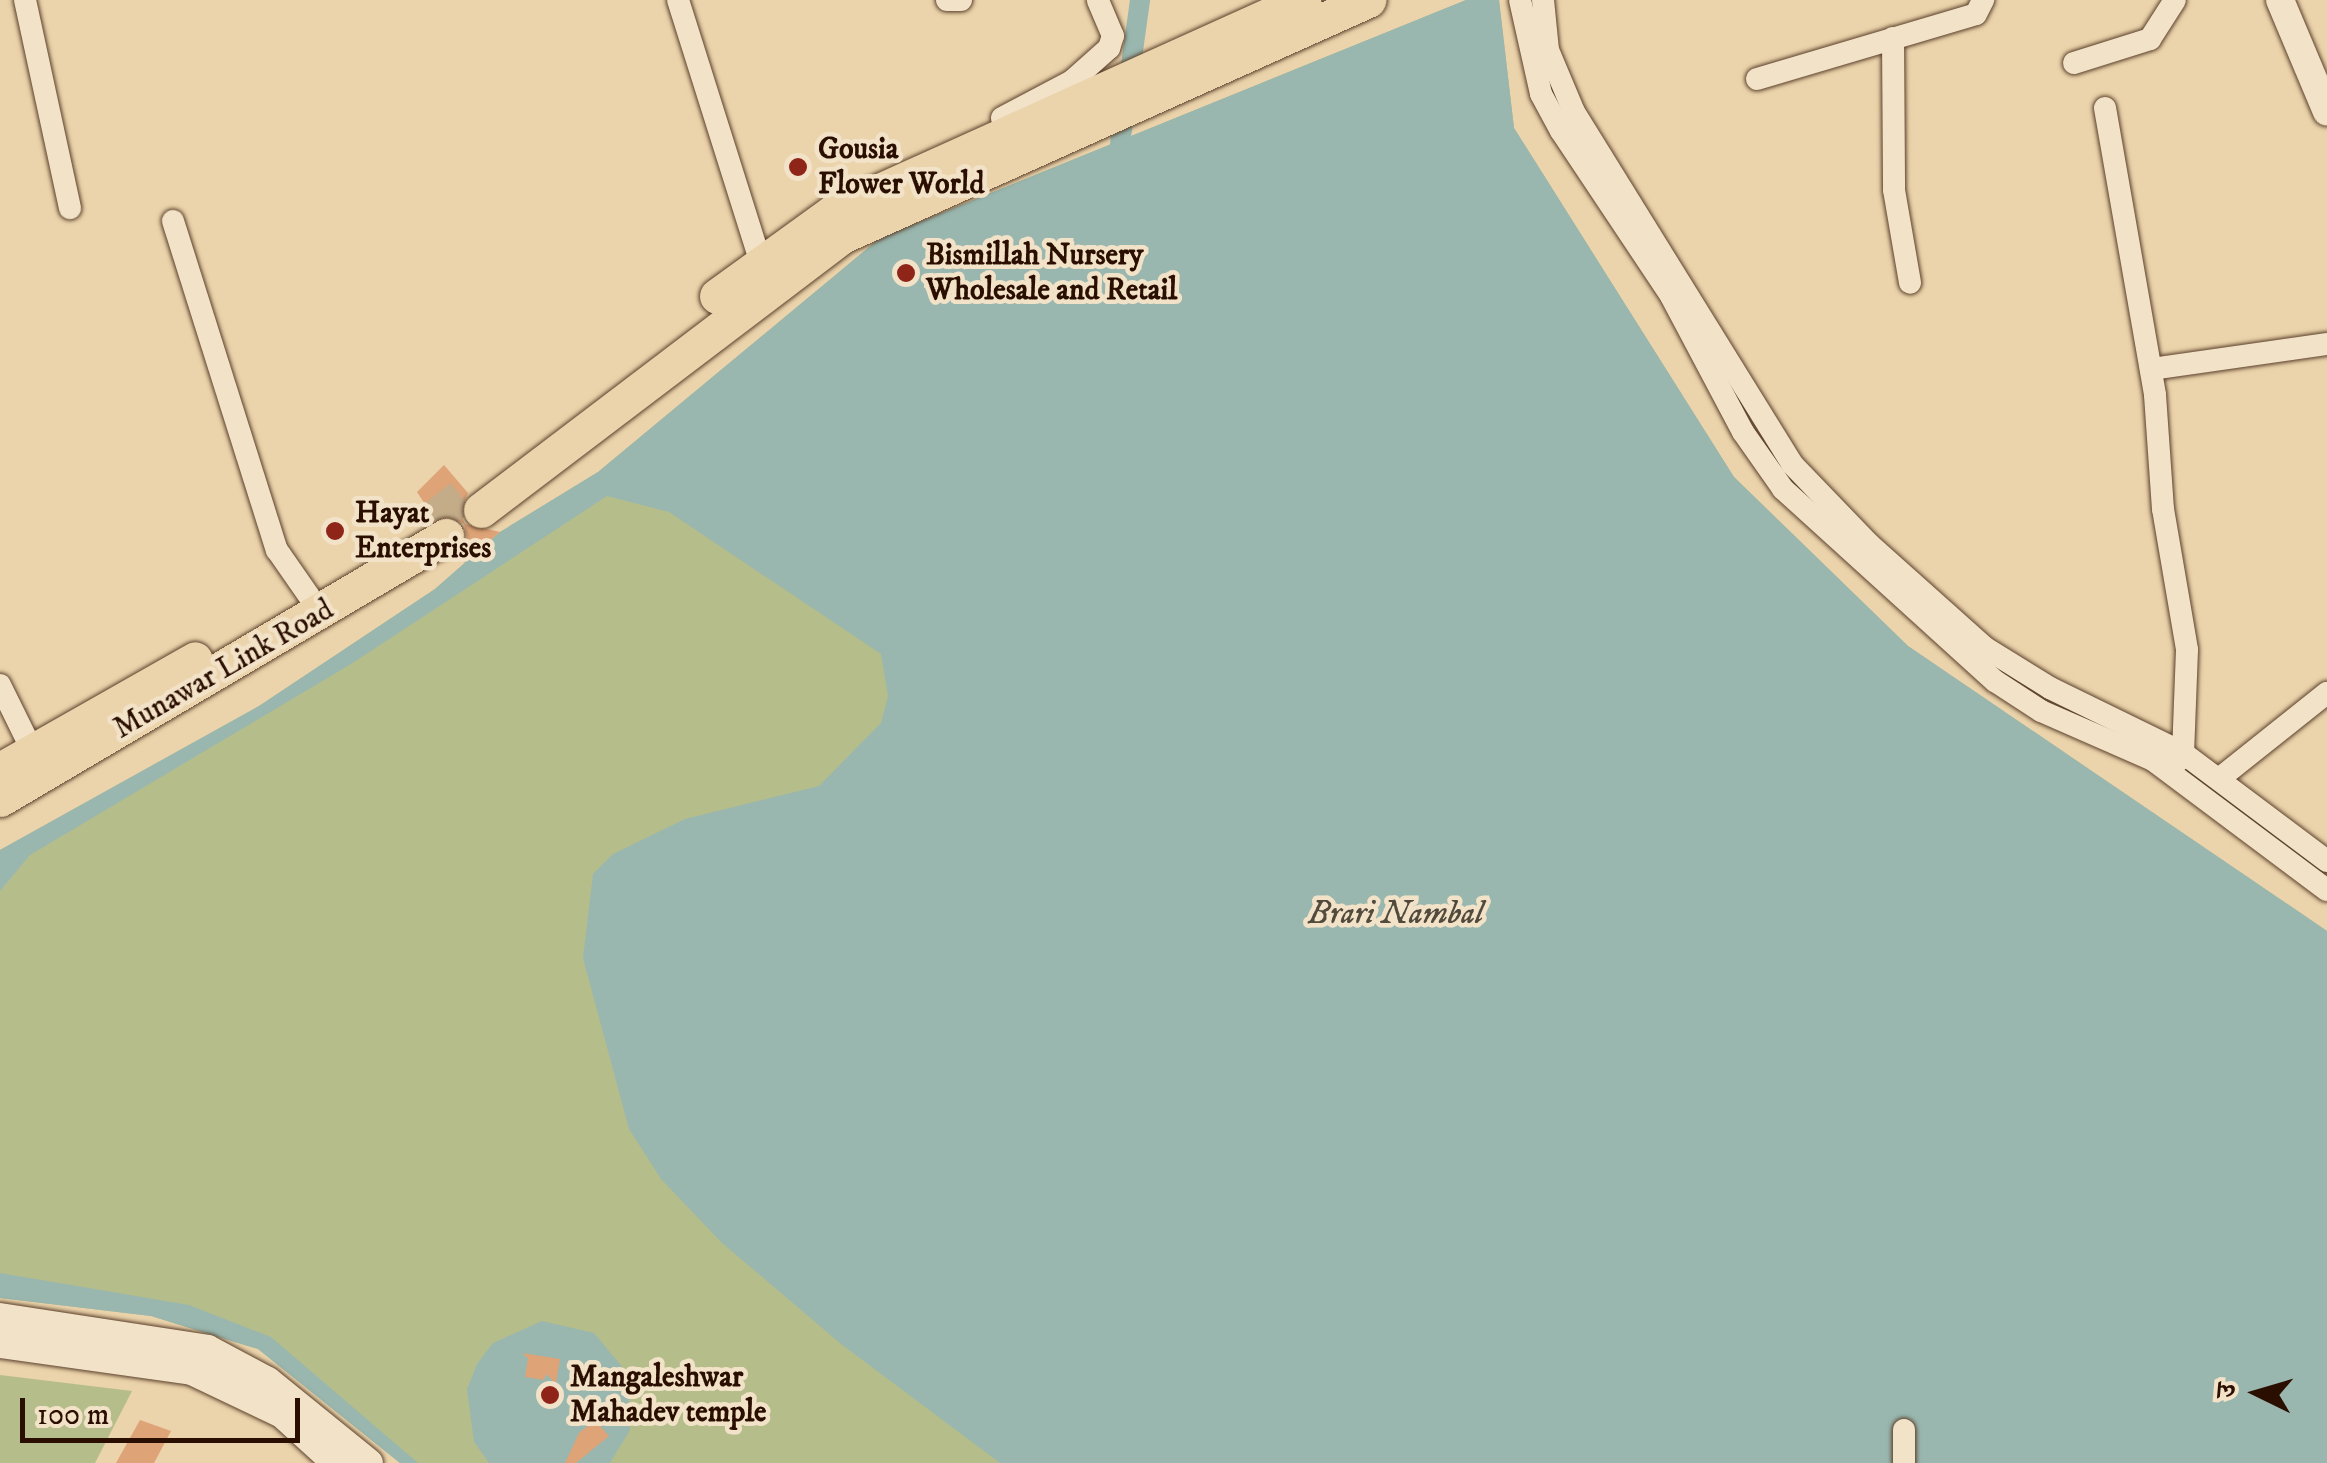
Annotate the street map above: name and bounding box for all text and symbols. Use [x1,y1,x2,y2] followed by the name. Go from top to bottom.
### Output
[818,132,984,202] place label: Gousia Flower World
[787,156,809,178] marker: Gousia Flower World
[926,238,1177,308] place label: Bismillah Nursery Wholesale and Retail
[895,262,917,284] marker: Bismillah Nursery Wholesale and Retail
[355,496,491,566] place label: Hayat Enterprises
[324,520,346,542] marker: Hayat Enterprises
[108,592,340,748] street label: Munawar Link Road
[1309,895,1483,933] water label: Brari Nambal
[2207,1343,2307,1443] north arrow
[570,1360,766,1430] place label: Mangaleshwar Mahadev temple
[25,1378,305,1440] scale bar
[2209,1382,2245,1399] text: उ
[539,1384,561,1406] marker: Mangaleshwar Mahadev temple
[37,1397,109,1434] text: 100 m

